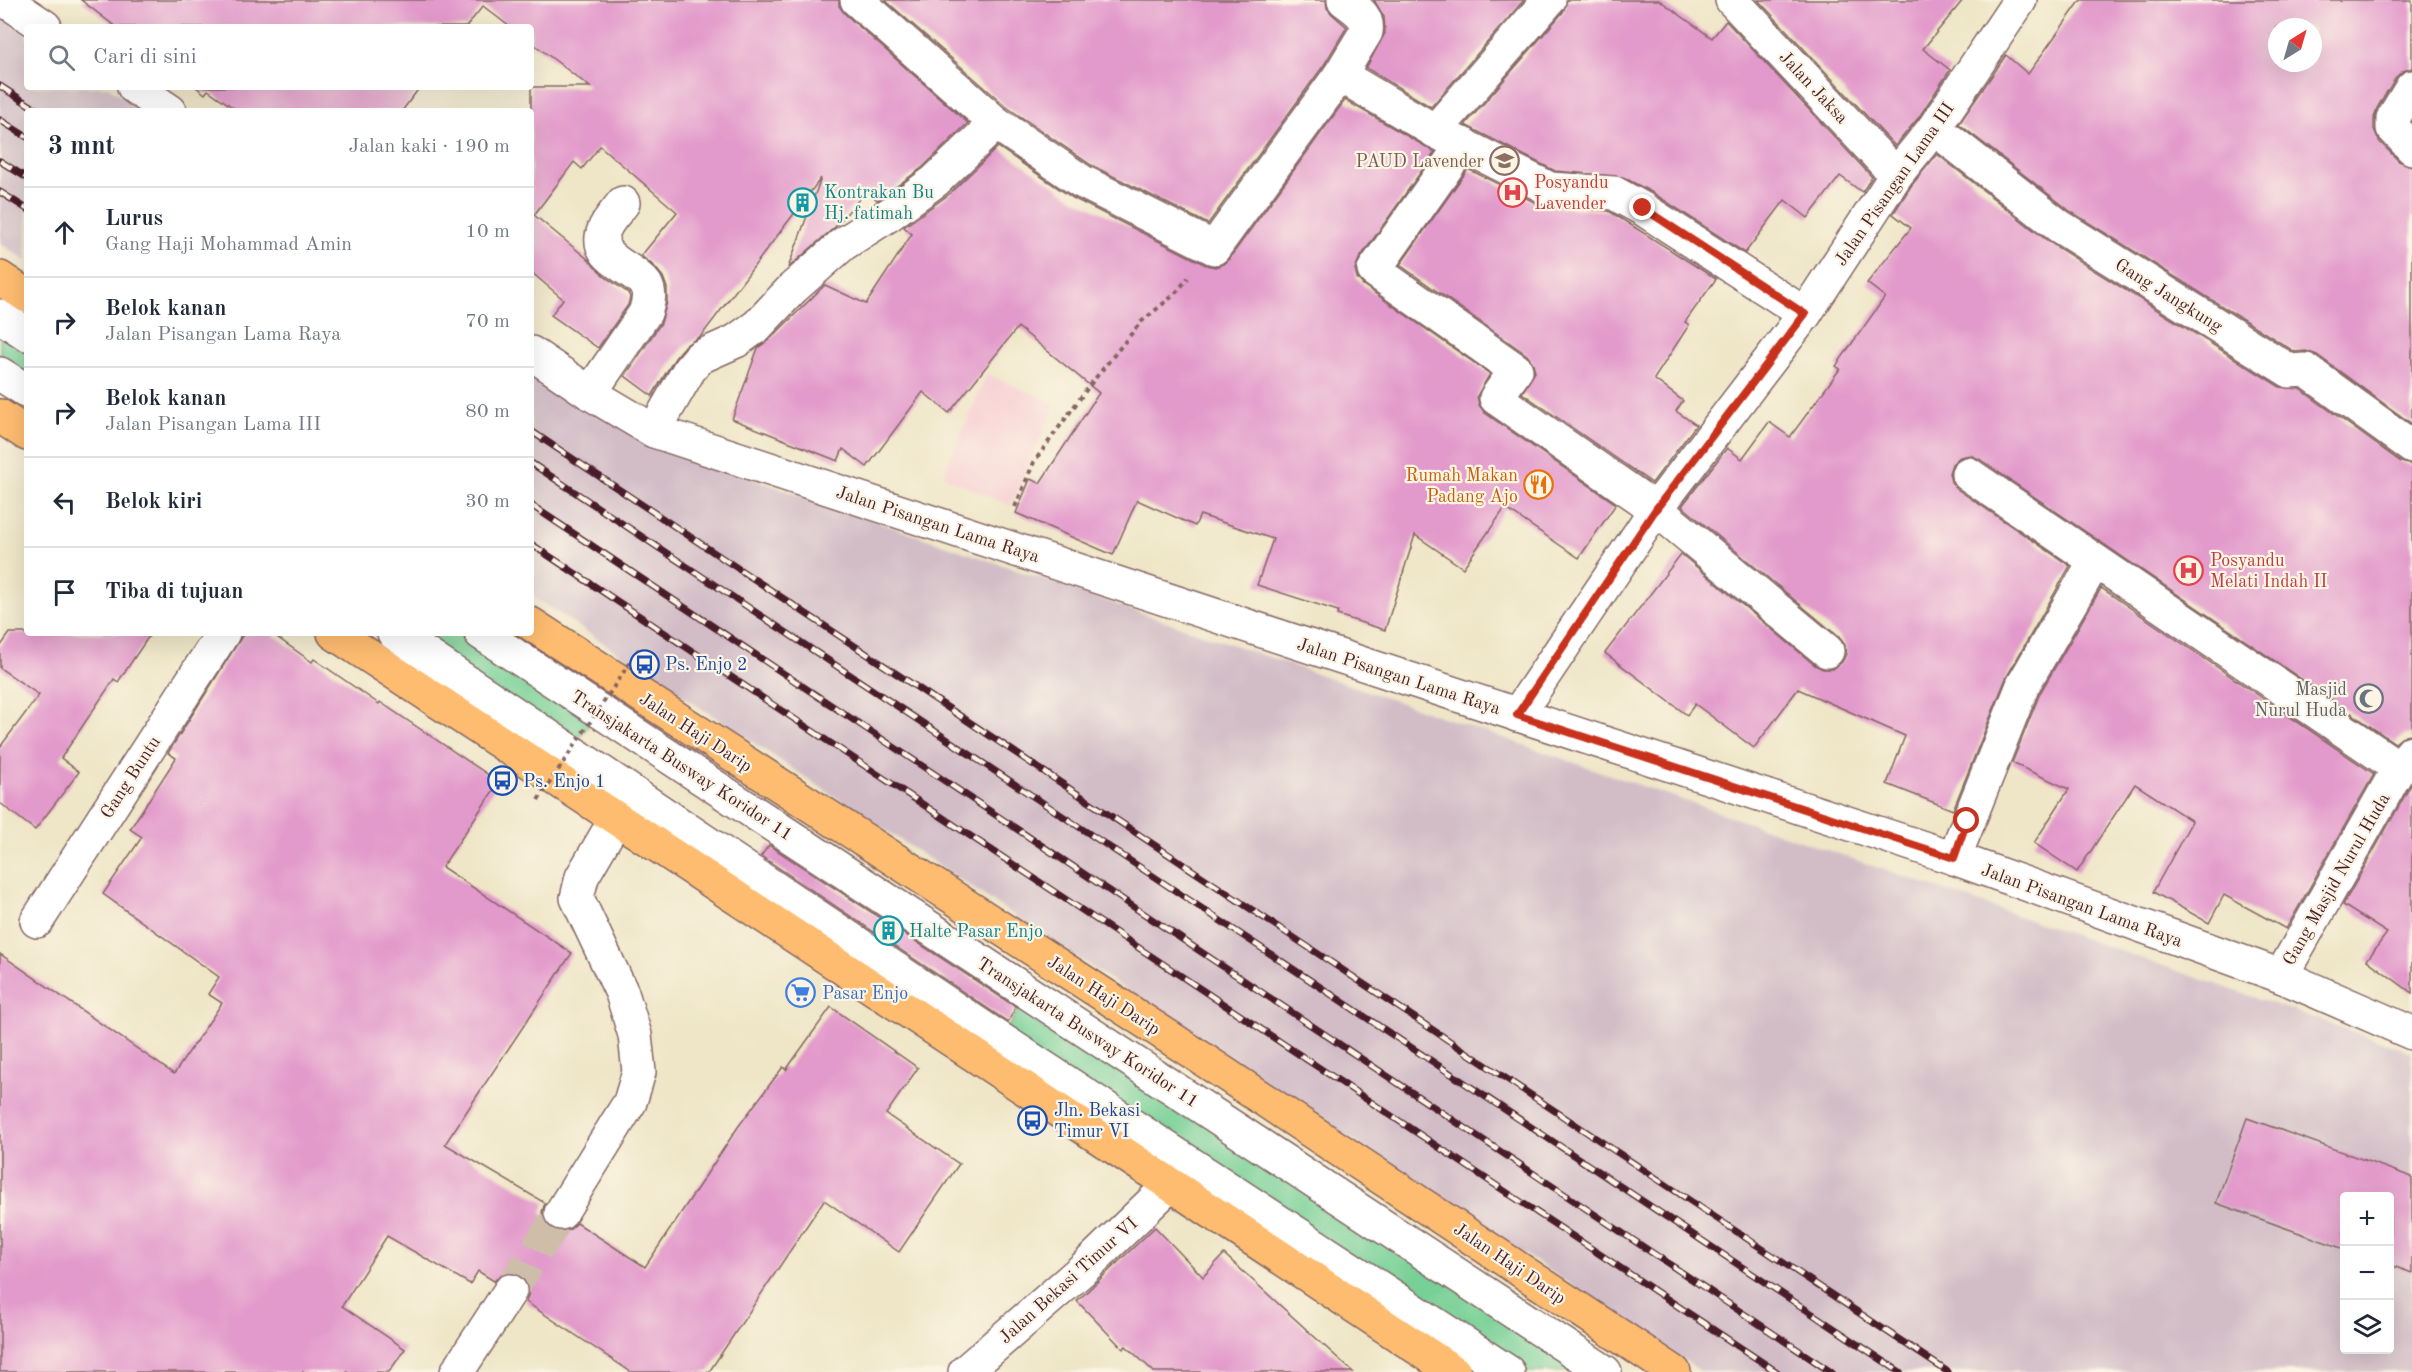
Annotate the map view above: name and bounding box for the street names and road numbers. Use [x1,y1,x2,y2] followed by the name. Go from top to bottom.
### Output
[1775,48,1851,127] street label: Jalan Jaksa
[1832,100,1958,269] street label: Jalan Pisangan Lama III
[2112,256,2226,336] street label: Gang Jangkung
[834,484,1042,566] street label: Jalan Pisangan Lama Raya
[1295,636,1503,718] street label: Jalan Pisangan Lama Raya
[568,687,795,844] street label: Transjakarta Busway Koridor 11
[636,690,755,776] street label: Jalan Haji Darip
[98,733,164,822] street label: Gang Buntu
[2280,790,2394,969] street label: Gang Masjid Nurul Huda
[1979,861,2185,951] street label: Jalan Pisangan Lama Raya
[1044,953,1163,1039] street label: Jalan Haji Darip
[974,954,1201,1111] street label: Transjakarta Busway Koridor 11
[996,1214,1141,1347] street label: Jalan Bekasi Timur VI
[1450,1220,1569,1308] street label: Jalan Haji Darip

